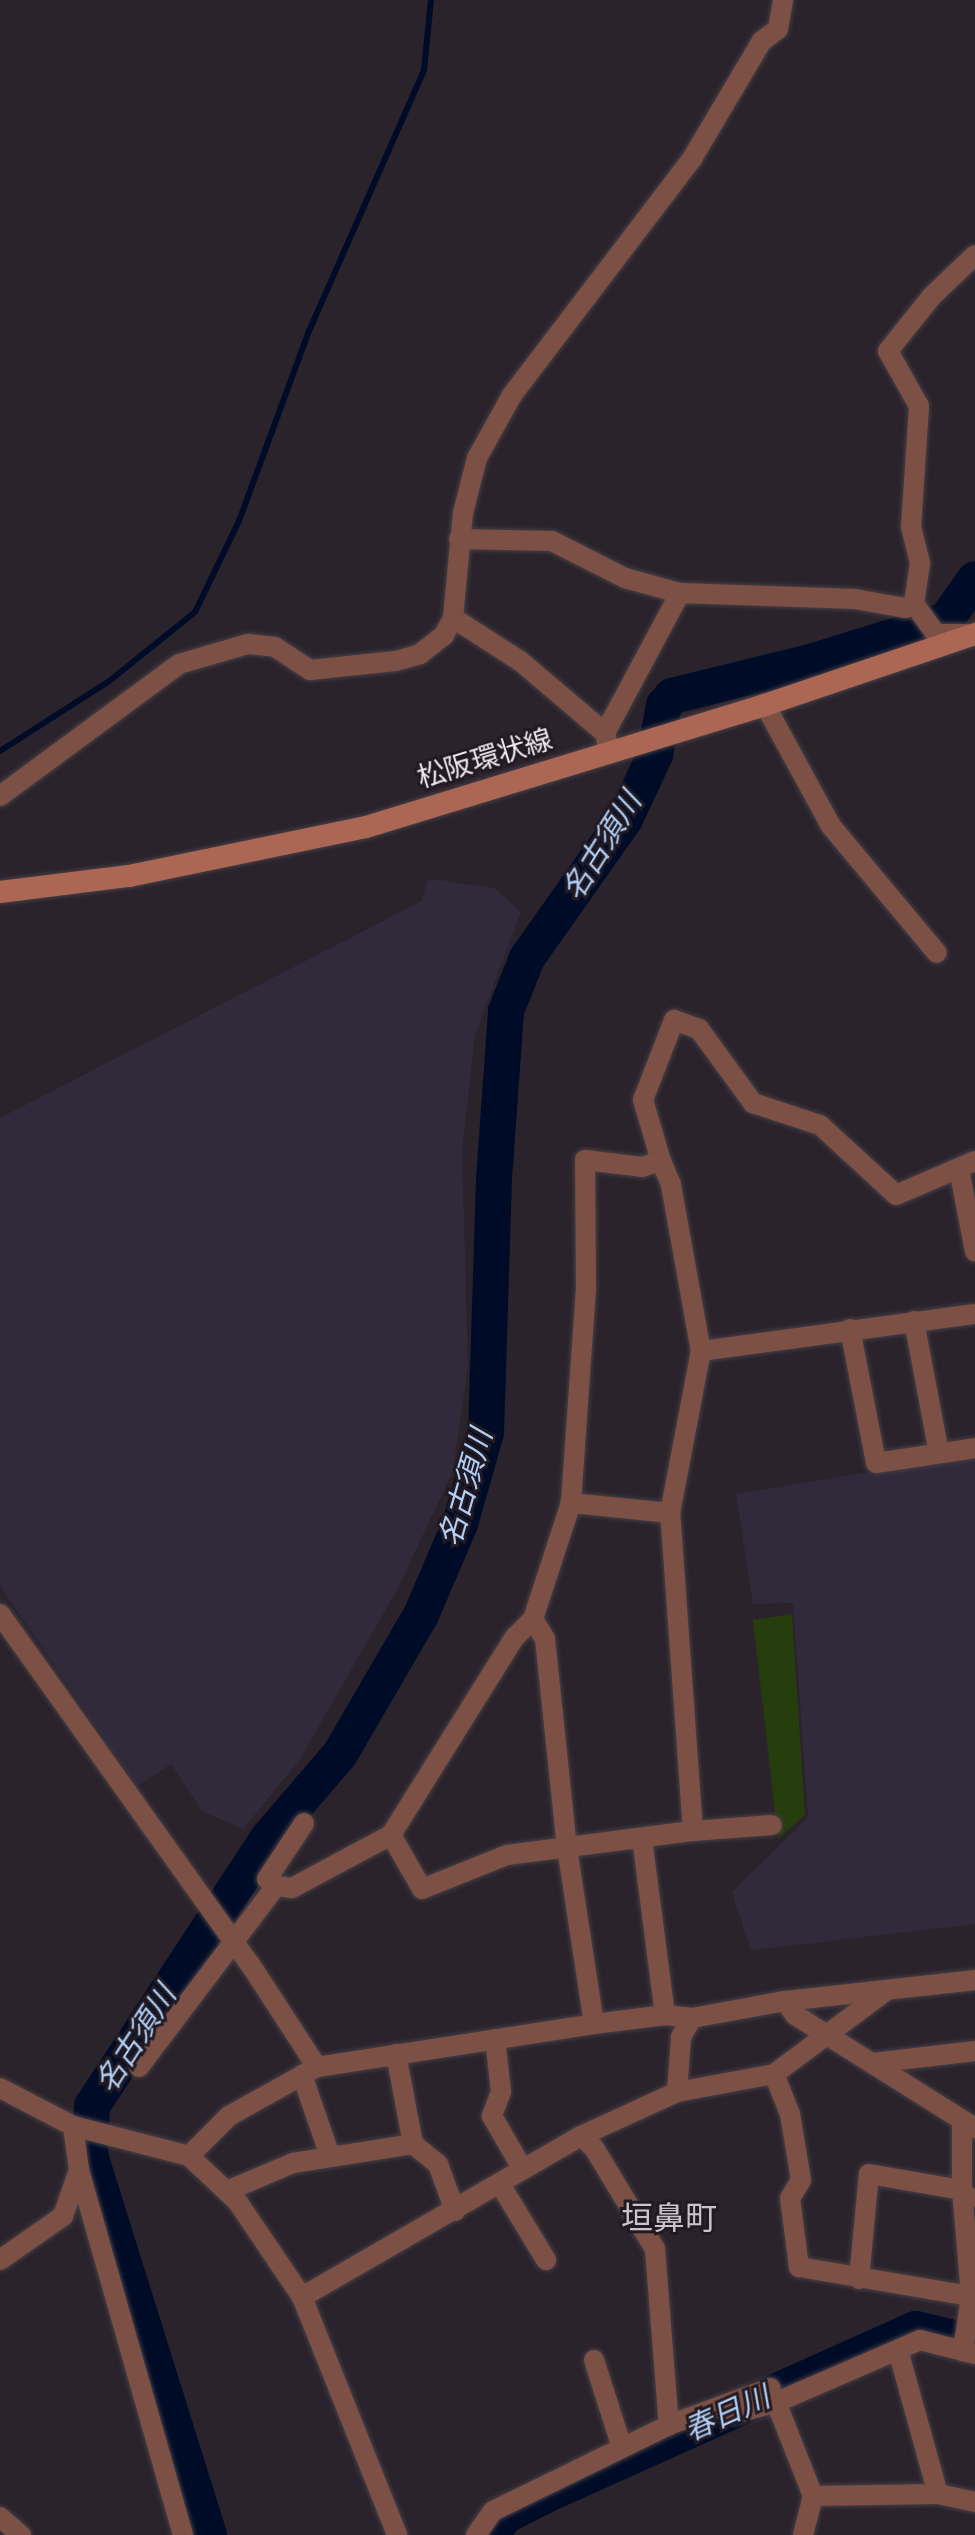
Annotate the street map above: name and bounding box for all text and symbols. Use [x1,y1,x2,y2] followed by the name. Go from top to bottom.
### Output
[413,722,557,796] street label: 松阪環状線
[555,786,649,906] water label: 名古須川
[432,1425,500,1551] water label: 名古須川
[88,1979,184,2099] water label: 名古須川
[621,2199,717,2237] district label: 垣鼻町
[679,2379,775,2449] water label: 春日川

